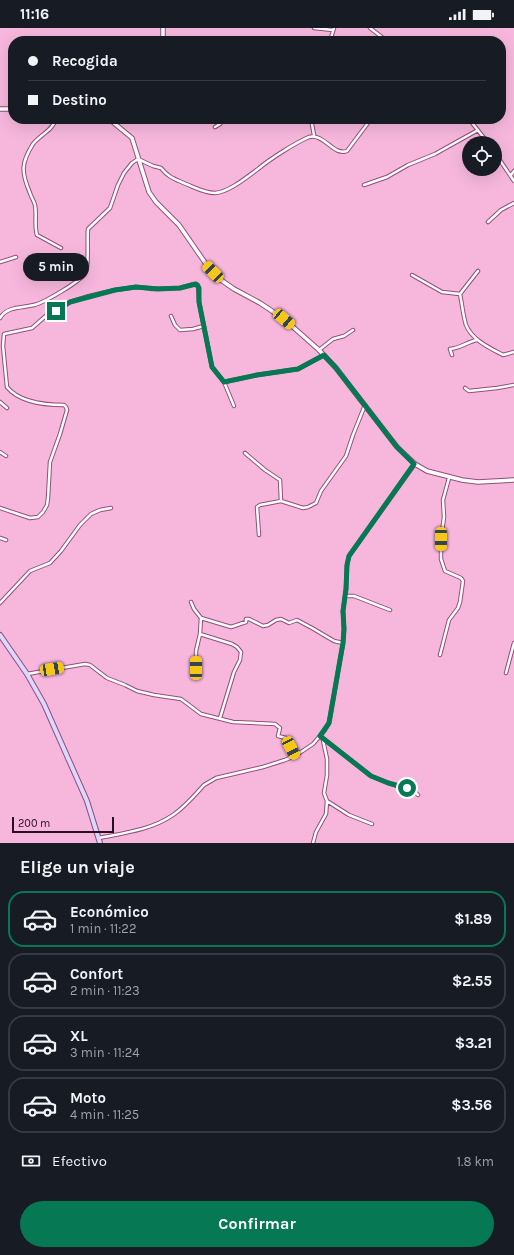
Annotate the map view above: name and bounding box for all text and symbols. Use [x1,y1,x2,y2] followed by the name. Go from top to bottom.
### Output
[20,5,49,23] text: 11:16
[52,52,118,70] text: Recogida
[52,91,107,109] text: Destino
[462,136,502,176] map controls
[462,136,502,176] button: locate
[23,253,89,281] callout: 5 min
[38,259,74,274] text: 5 min
[200,259,226,285] car
[47,302,65,320] route end
[271,307,297,331] car
[435,527,447,551] car
[190,656,202,680] car
[39,661,65,677] car
[280,735,302,761] car
[398,779,416,797] route start
[12,815,114,834] scale bar
[18,817,50,830] text: 200 m
[20,856,135,878] text: Elige un viaje
[22,901,58,937] icon: car
[70,903,149,921] text: Económico
[454,910,492,928] text: $1.89
[70,921,136,936] text: 1 min · 11:22
[22,963,58,999] icon: car
[70,965,123,983] text: Confort
[452,972,492,990] text: $2.55
[70,983,140,998] text: 2 min · 11:23
[22,1025,58,1061] icon: car
[70,1027,88,1045] text: XL
[455,1034,492,1052] text: $3.21
[70,1045,140,1060] text: 3 min · 11:24
[22,1087,58,1123] icon: car
[70,1089,106,1107] text: Moto
[451,1096,492,1114] text: $3.56
[70,1107,139,1122] text: 4 min · 11:25
[20,1150,42,1172] icon: cash
[52,1152,107,1170] text: Efectivo
[457,1154,494,1169] text: 1.8 km
[20,1201,494,1247] button: Confirmar

